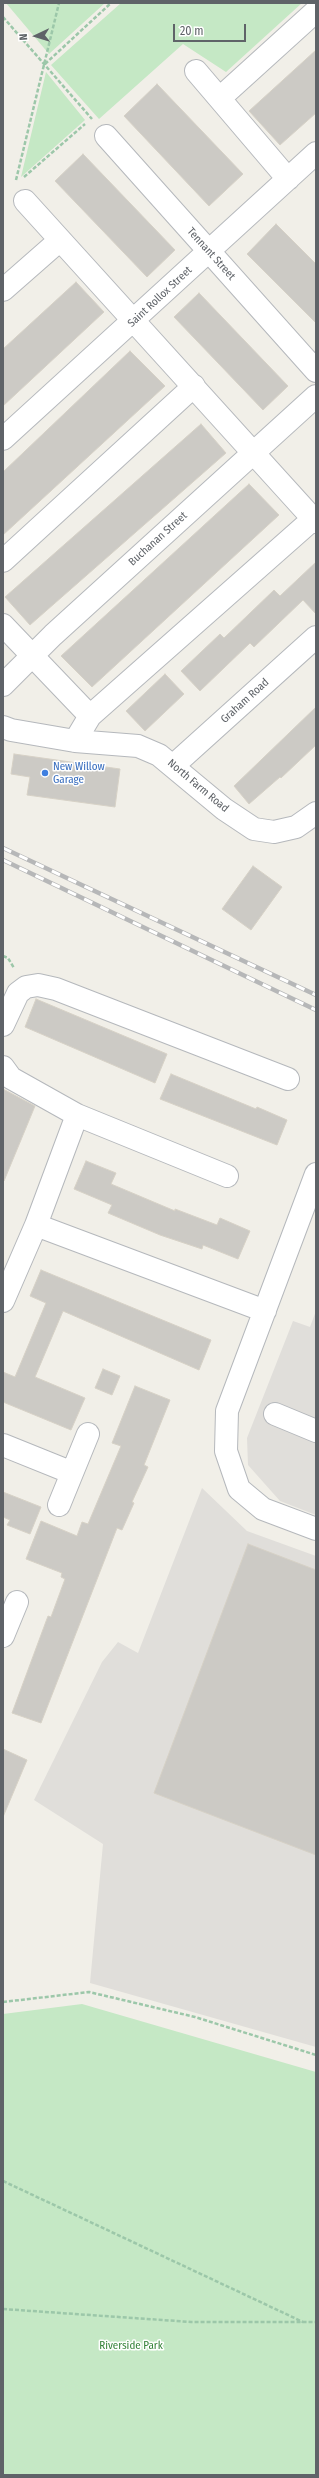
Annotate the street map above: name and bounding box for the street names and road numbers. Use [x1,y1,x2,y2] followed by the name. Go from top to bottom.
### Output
[184,225,238,283] street label: Tennant Street
[125,264,195,330] street label: Saint Rollox Street
[126,509,190,569] street label: Buchanan Street
[218,676,272,726] street label: Graham Road
[165,757,231,815] street label: North Farm Road

